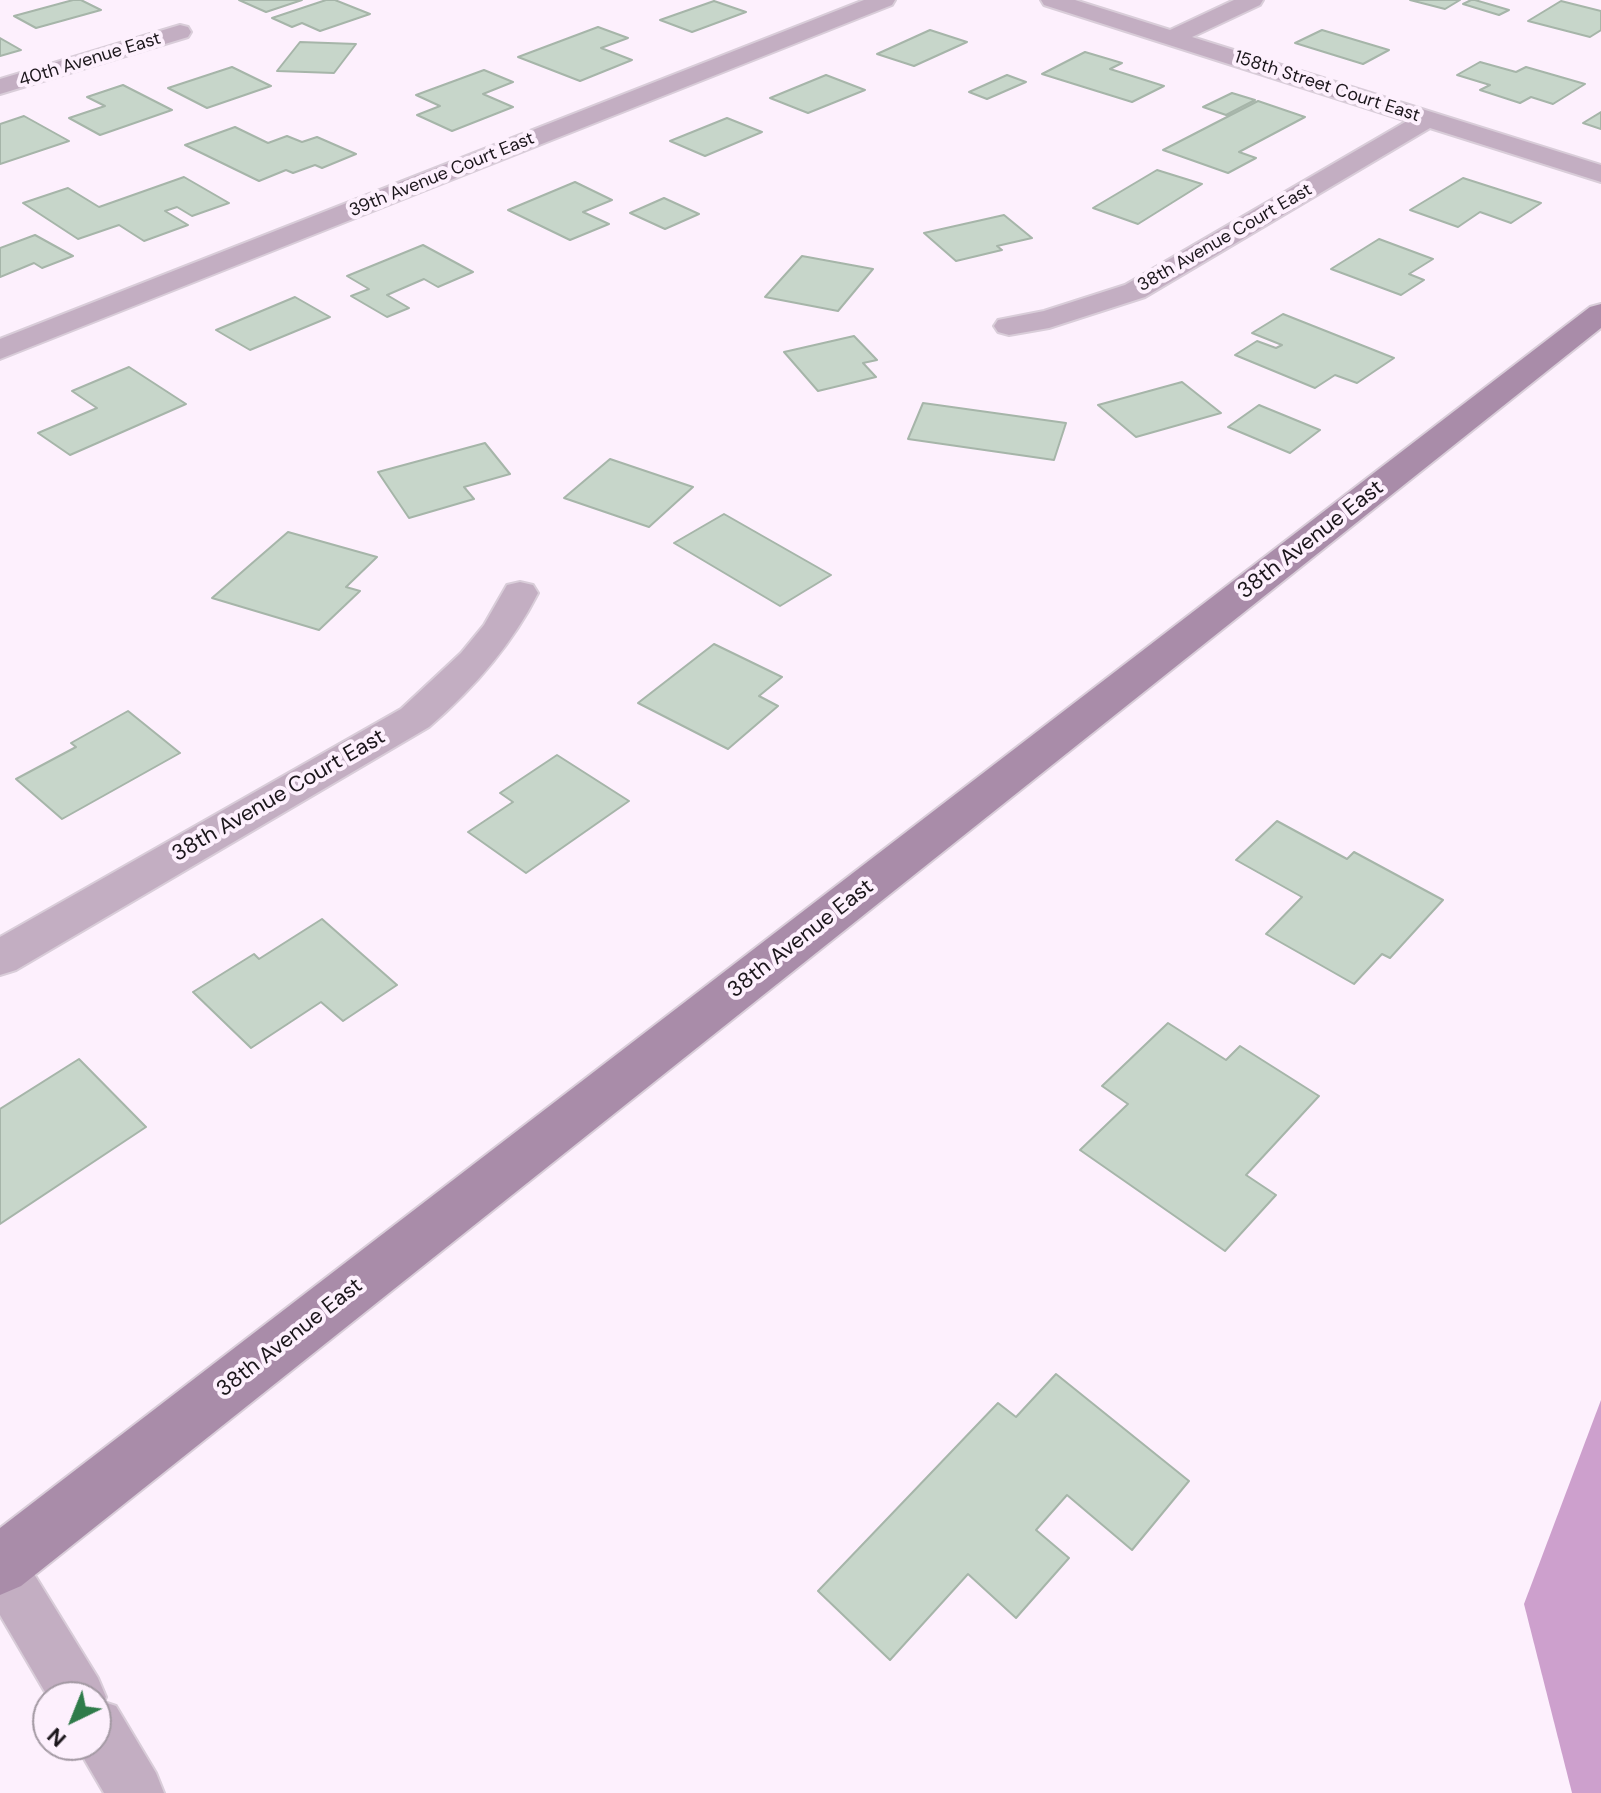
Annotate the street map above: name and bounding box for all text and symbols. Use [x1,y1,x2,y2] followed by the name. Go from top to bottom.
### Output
[17,28,163,92] street label: 40th Avenue East
[1232,47,1422,127] street label: 158th Street Court East
[346,128,538,222] street label: 39th Avenue Court East
[1134,179,1316,297] street label: 38th Avenue Court East
[1233,475,1389,605] street label: 38th Avenue East
[168,724,390,868] street label: 38th Avenue Court East
[723,874,879,1004] street label: 38th Avenue East
[212,1273,368,1403] street label: 38th Avenue East
[32,1681,112,1761] north arrow
[41,1721,72,1754] text: N

